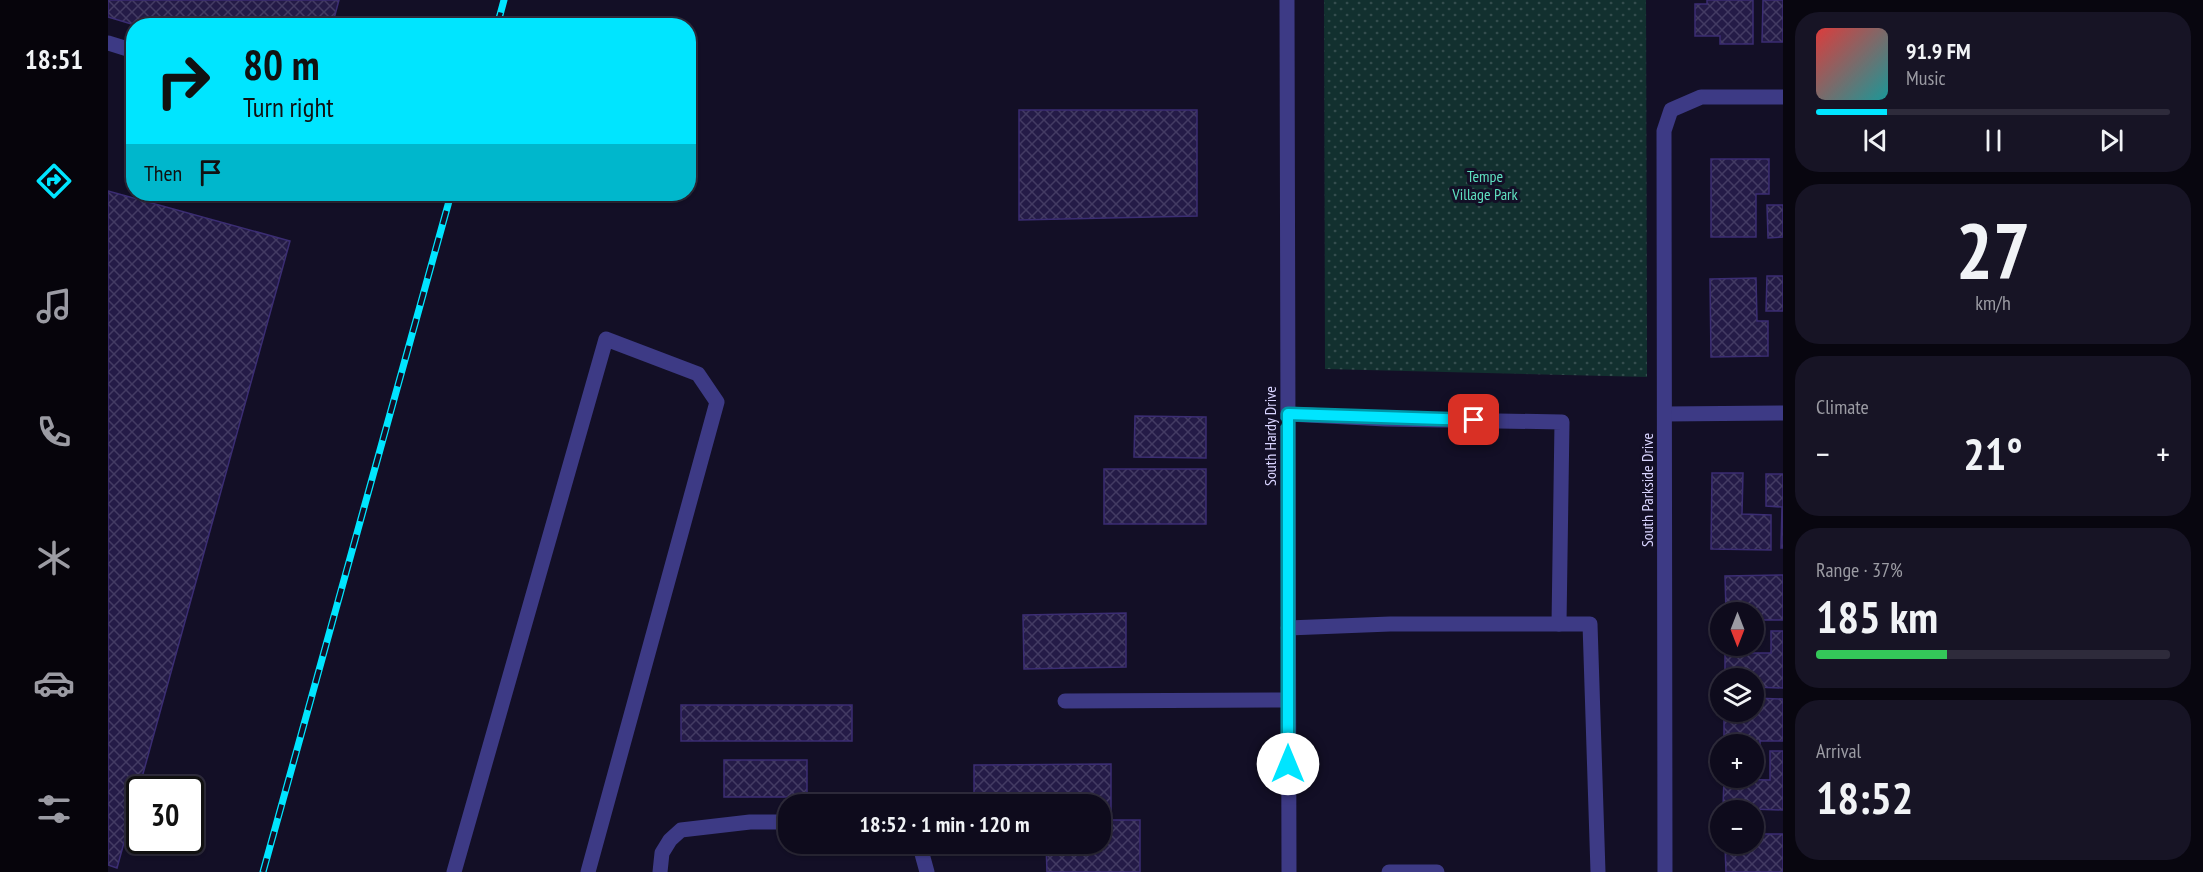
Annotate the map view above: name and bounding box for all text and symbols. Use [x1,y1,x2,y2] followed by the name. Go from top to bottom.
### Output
[243,37,320,92] text: 80 m
[1906,37,1971,65] text: 91.9 FM
[25,42,83,76] text: 18:51
[144,42,222,120] icon: right
[1906,65,1946,91] text: Music
[243,90,334,124] text: Turn right
[1859,124,1892,157] icon: previous
[1977,124,2010,157] icon: pause
[2095,124,2128,157] icon: next
[194,156,227,189] icon: arrive
[144,159,182,187] text: Then
[33,160,75,202] icon: directions
[1451,166,1518,204] park label: Tempe Village Park
[1956,200,2030,301] text: 27
[33,285,75,327] icon: music
[1975,290,2011,316] text: km/h
[1260,386,1280,486] street label: South Hardy Drive
[1448,394,1499,445] pin
[1816,394,1869,420] text: Climate
[1457,403,1490,436] icon: arrive
[33,411,75,453] icon: phone
[1963,424,2023,482] text: 21°
[1816,432,1830,475] text: −
[2156,432,2170,475] text: +
[1637,433,1657,547] street label: South Parkside Drive
[33,537,75,579] icon: climate
[1816,557,1903,583] text: Range · 37%
[1816,587,1938,645] text: 185 km
[1710,602,1764,656] north arrow
[1710,602,1764,854] map controls
[33,662,75,704] icon: car
[1710,668,1764,722] button: layers
[1256,732,1320,796] position arrow
[1710,734,1764,788] button: +
[1816,738,1861,764] text: Arrival
[1816,768,1913,826] text: 18:52
[126,776,204,854] speed limit sign: 30
[33,788,75,830] icon: filters
[1710,800,1764,854] button: −
[859,810,1030,838] text: 18:52 · 1 min · 120 m

